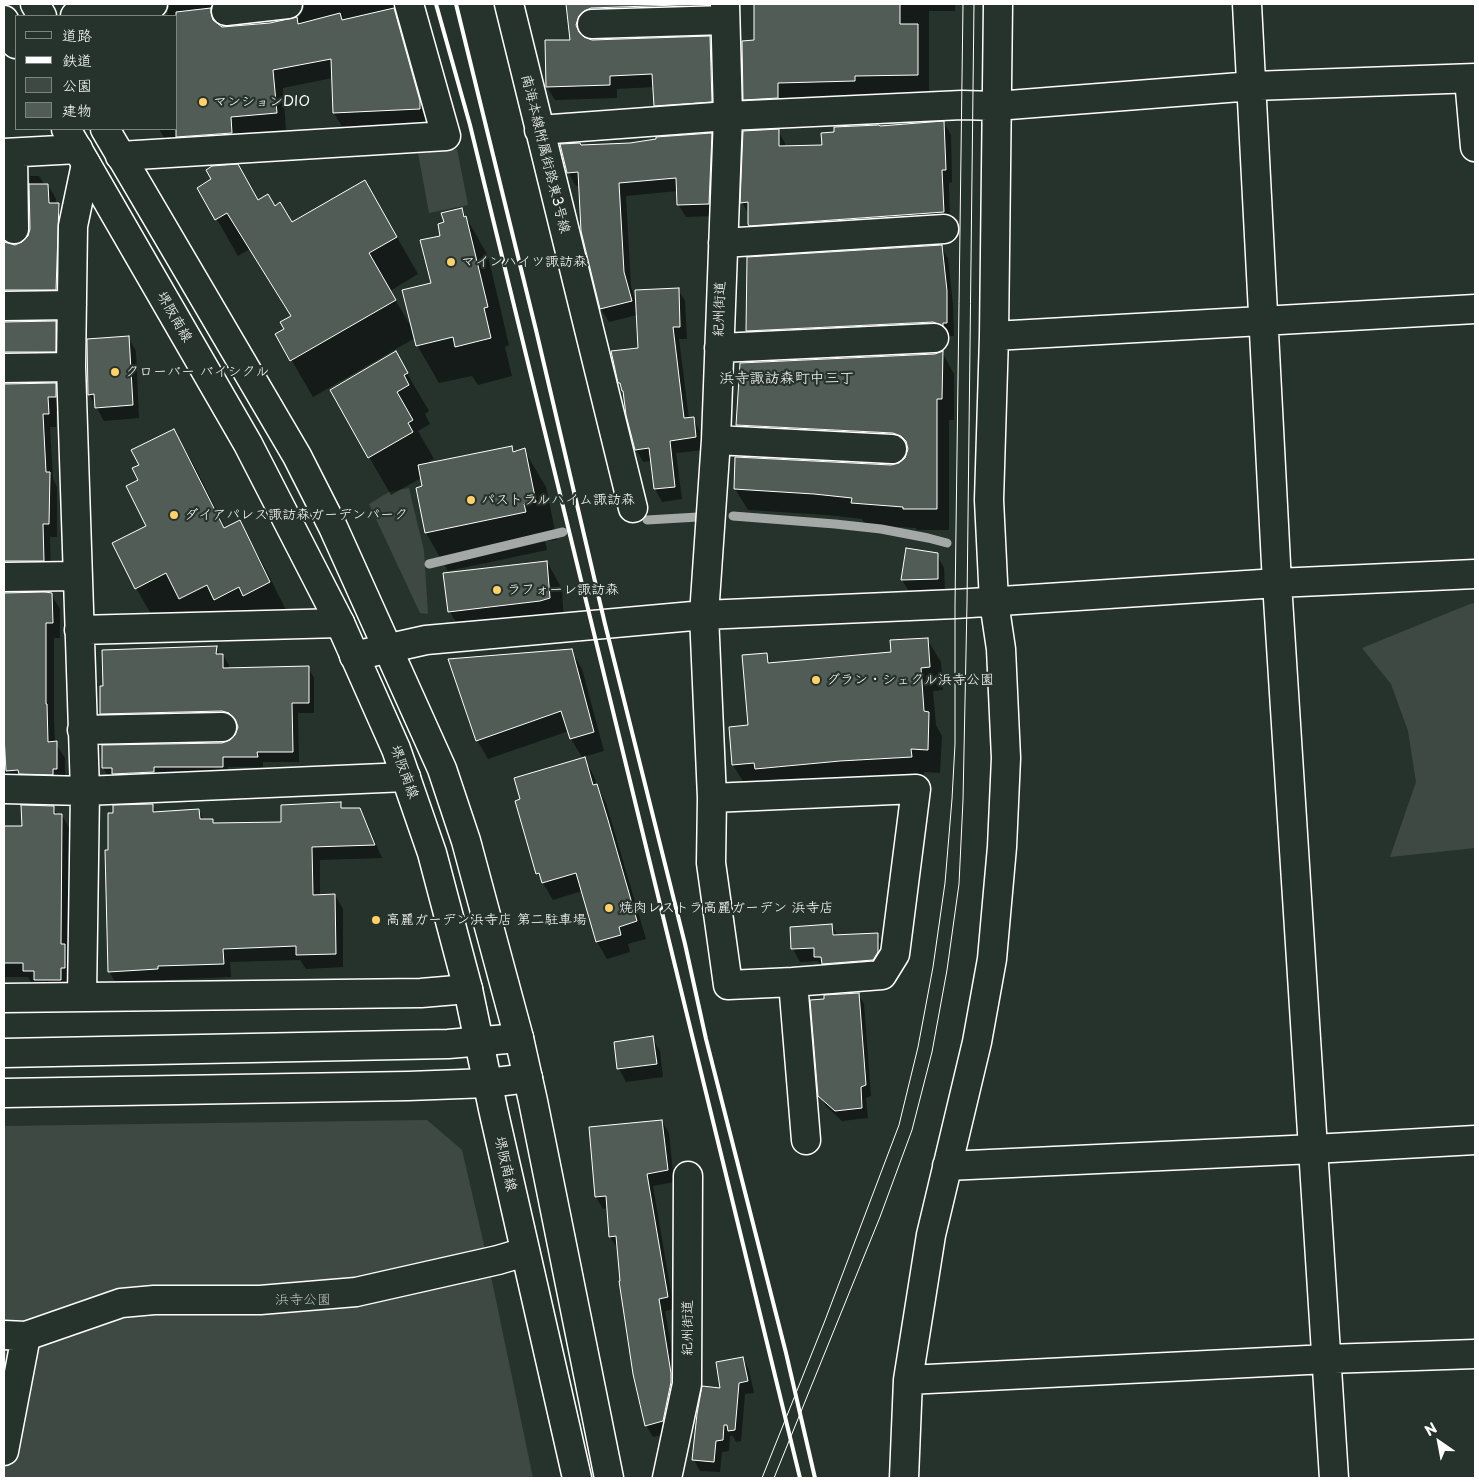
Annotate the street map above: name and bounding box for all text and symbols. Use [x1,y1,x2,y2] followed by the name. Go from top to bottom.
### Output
[15,15,178,130] legend
[62,23,92,46] text: 道路
[62,48,92,71] text: 鉄道
[62,73,92,96] text: 公園
[517,73,573,235] street label: 南海本線附属街路東3号線
[213,94,310,110] place label: マンションDIO
[197,96,209,108] marker: マンションDIO
[62,98,92,121] text: 建物
[461,254,587,270] place label: マインハイツ諏訪森
[445,256,457,268] marker: マインハイツ諏訪森
[711,281,729,337] street label: 紀州街道
[153,289,195,345] street label: 堺阪南線
[125,364,270,380] place label: クローバー バイシクル
[109,366,121,378] marker: クローバー バイシクル
[720,370,854,388] district label: 浜寺諏訪森町中三丁
[481,492,635,508] place label: パストラルハイム諏訪森
[465,494,477,506] marker: パストラルハイム諏訪森
[184,507,408,523] place label: ダイアパレス諏訪森ガーデンパーク
[168,509,180,521] marker: ダイアパレス諏訪森ガーデンパーク
[507,582,619,598] place label: ラフォーレ諏訪森
[491,584,503,596] marker: ラフォーレ諏訪森
[826,672,994,688] place label: グラン・シェクル浜寺公園
[810,674,822,686] marker: グラン・シェクル浜寺公園
[387,743,421,801] street label: 堺阪南線
[619,900,834,916] place label: 焼肉レストラ高麗ガーデン 浜寺店
[603,902,615,914] marker: 焼肉レストラ高麗ガーデン 浜寺店
[386,912,587,928] place label: 高麗ガーデン浜寺店 第二駐車場
[370,914,382,926] marker: 高麗ガーデン浜寺店 第二駐車場
[491,1135,519,1193] street label: 堺阪南線
[275,1292,331,1308] park label: 浜寺公園
[680,1300,696,1356] street label: 紀州街道
[1414,1417,1464,1467] north arrow
[1420,1417,1441,1441] text: N

